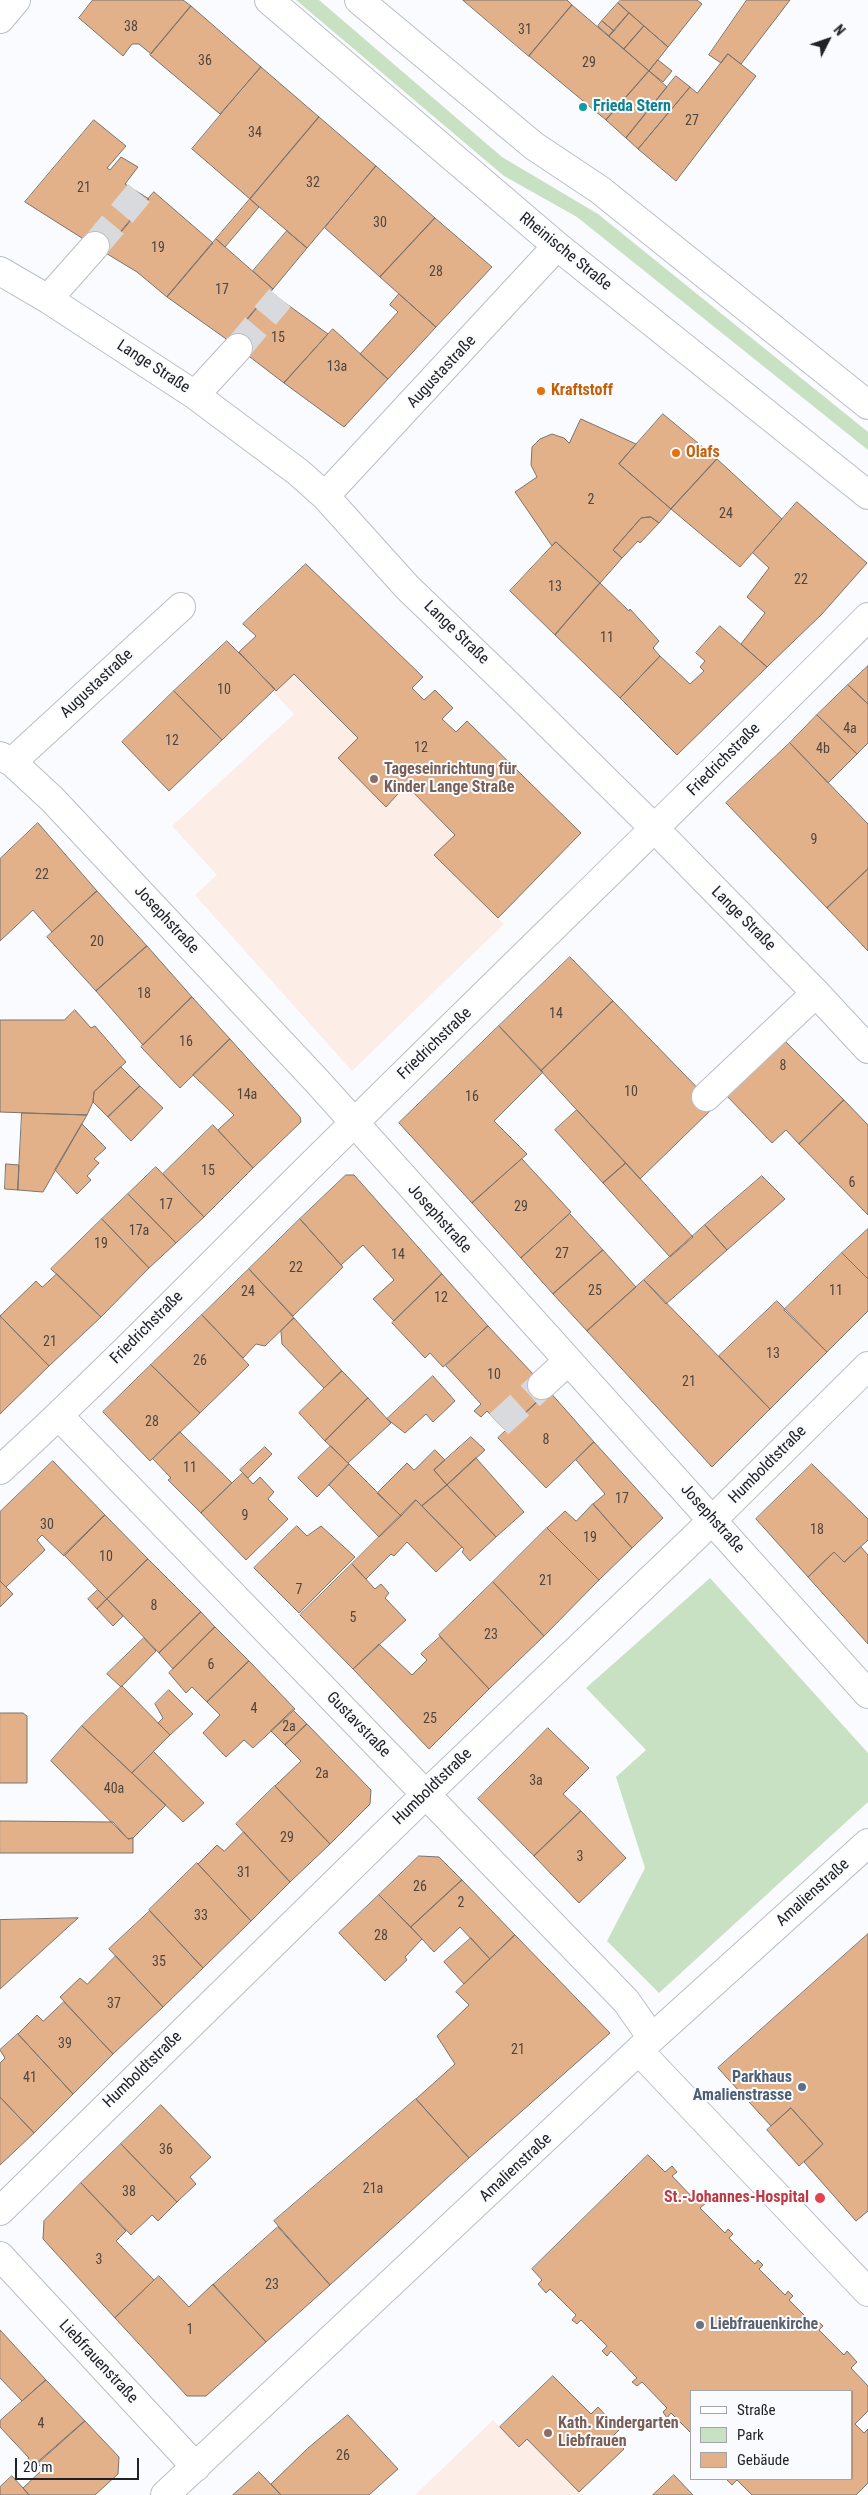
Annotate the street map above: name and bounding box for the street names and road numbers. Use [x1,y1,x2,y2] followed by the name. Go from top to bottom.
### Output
[515,209,615,295] street label: Rheinische Straße
[404,332,480,412] street label: Augustastraße
[113,336,193,398] street label: Lange Straße
[419,597,493,669] street label: Lange Straße
[57,646,137,722] street label: Augustastraße
[684,720,764,800] street label: Friedrichstraße
[130,882,202,958] street label: Josephstraße
[707,883,779,955] street label: Lange Straße
[394,1004,476,1084] street label: Friedrichstraße
[403,1181,475,1257] street label: Josephstraße
[107,1288,187,1368] street label: Friedrichstraße
[725,1422,811,1508] street label: Humboldtstraße
[676,1481,748,1557] street label: Josephstraße
[322,1688,394,1762] street label: Gustavstraße
[390,1745,476,1829] street label: Humboldtstraße
[773,1855,853,1931] street label: Amalienstraße
[100,2028,186,2112] street label: Humboldtstraße
[476,2130,556,2206] street label: Amalienstraße
[54,2316,142,2408] street label: Liebfrauenstraße

